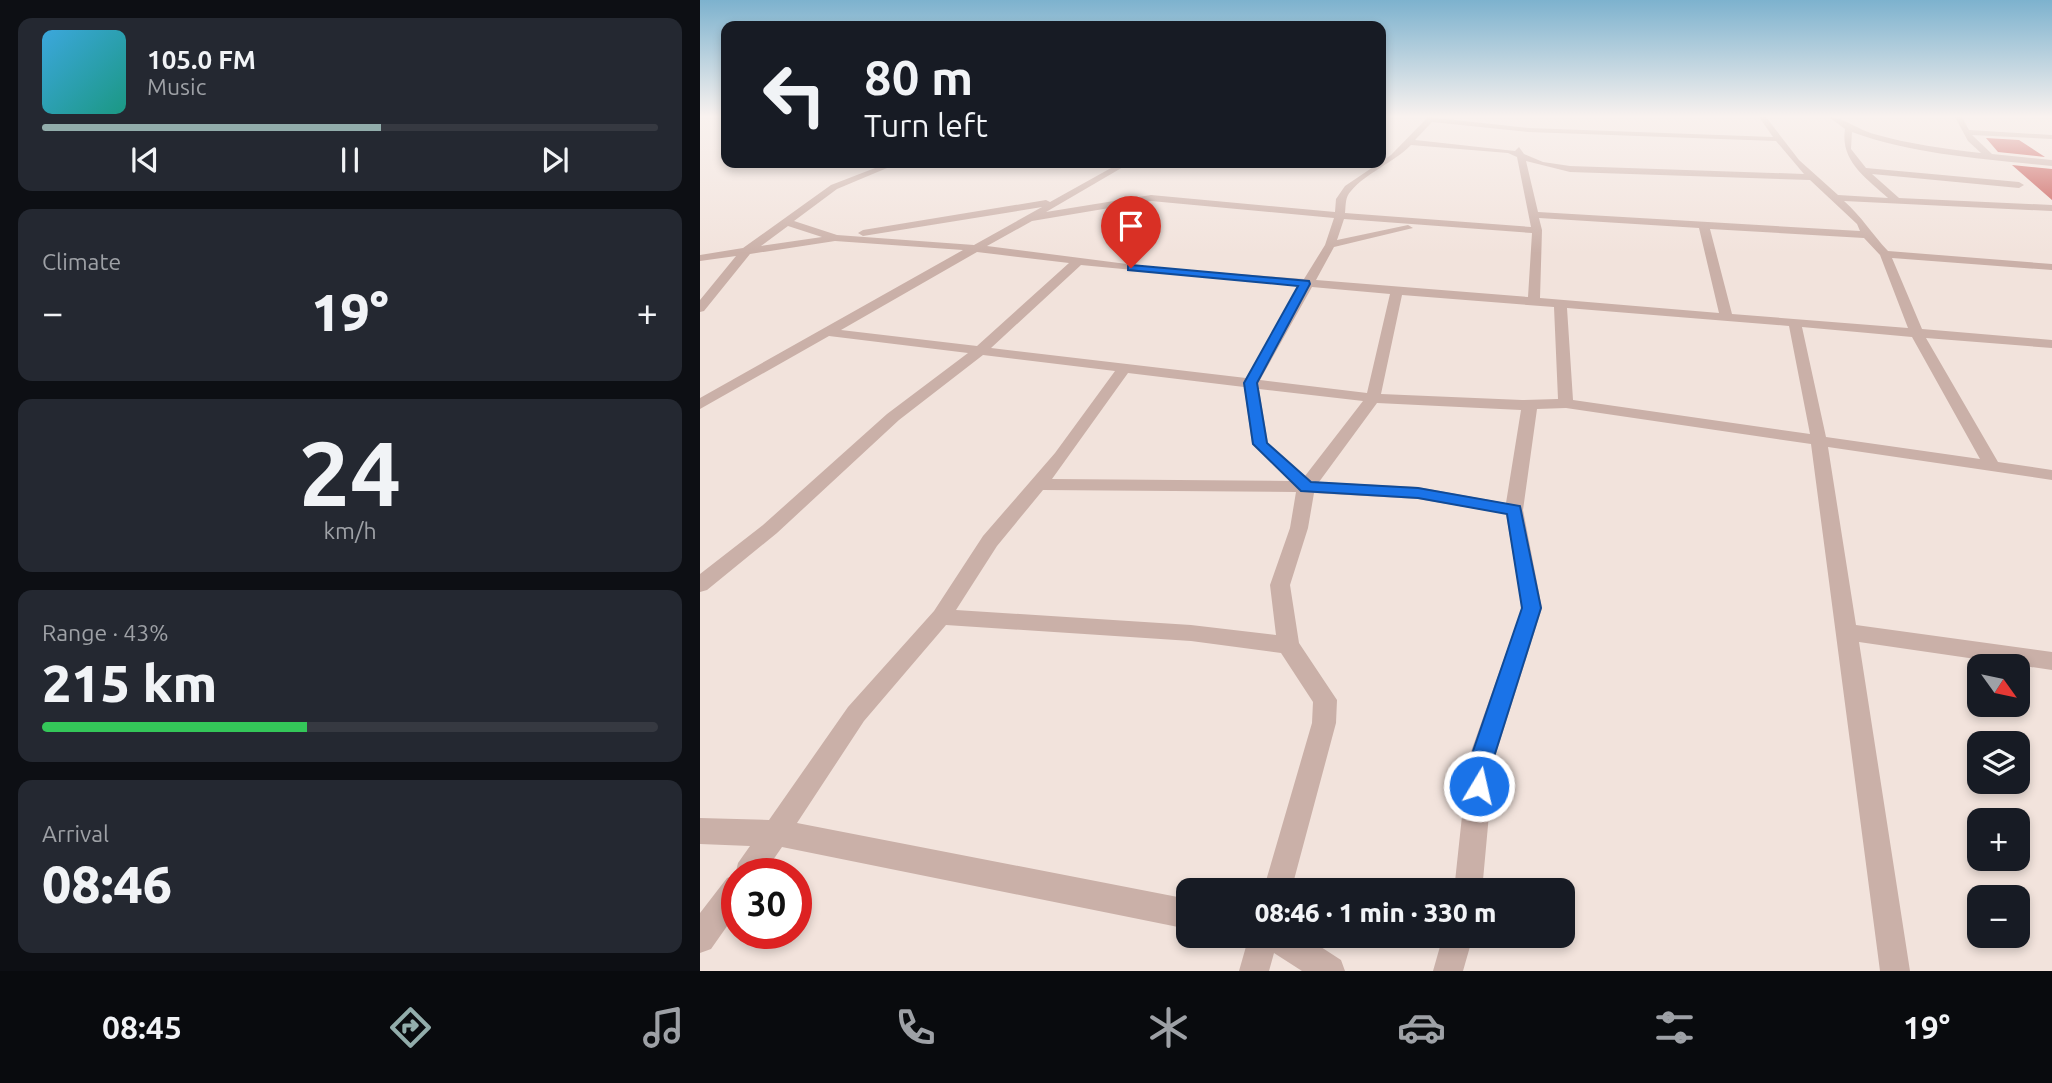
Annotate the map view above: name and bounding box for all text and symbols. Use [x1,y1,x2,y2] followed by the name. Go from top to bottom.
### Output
[147,45,256,74] text: 105.0 FM
[749,49,840,140] icon: left
[864,49,973,104] text: 80 m
[147,74,206,99] text: Music
[864,107,988,143] text: Turn left
[126,141,164,179] icon: previous
[331,141,369,179] icon: pause
[536,141,574,179] icon: next
[1101,196,1161,268] pin
[1112,207,1150,245] icon: arrive
[42,249,121,274] text: Climate
[311,283,389,341] text: 19°
[42,291,63,333] text: −
[637,291,658,333] text: +
[299,421,401,523] text: 24
[323,518,377,543] text: km/h
[42,620,169,645] text: Range · 43%
[42,654,217,712] text: 215 km
[1967,654,2030,718] north arrow
[1967,654,2030,948] map controls
[1967,731,2030,794] button: layers
[1442,749,1516,823] position arrow
[1967,808,2030,871] button: +
[42,821,109,846] text: Arrival
[42,855,172,913] text: 08:46
[721,858,812,949] speed limit sign: 30
[1967,885,2030,948] button: −
[1255,898,1496,927] text: 08:46 · 1 min · 330 m
[386,1003,435,1052] icon: directions
[639,1003,688,1052] icon: music
[891,1003,940,1052] icon: phone
[1144,1003,1193,1052] icon: climate
[1397,1003,1446,1052] icon: car
[1650,1003,1699,1052] icon: filters
[102,1009,182,1045] text: 08:45
[1903,1009,1950,1045] text: 19°

